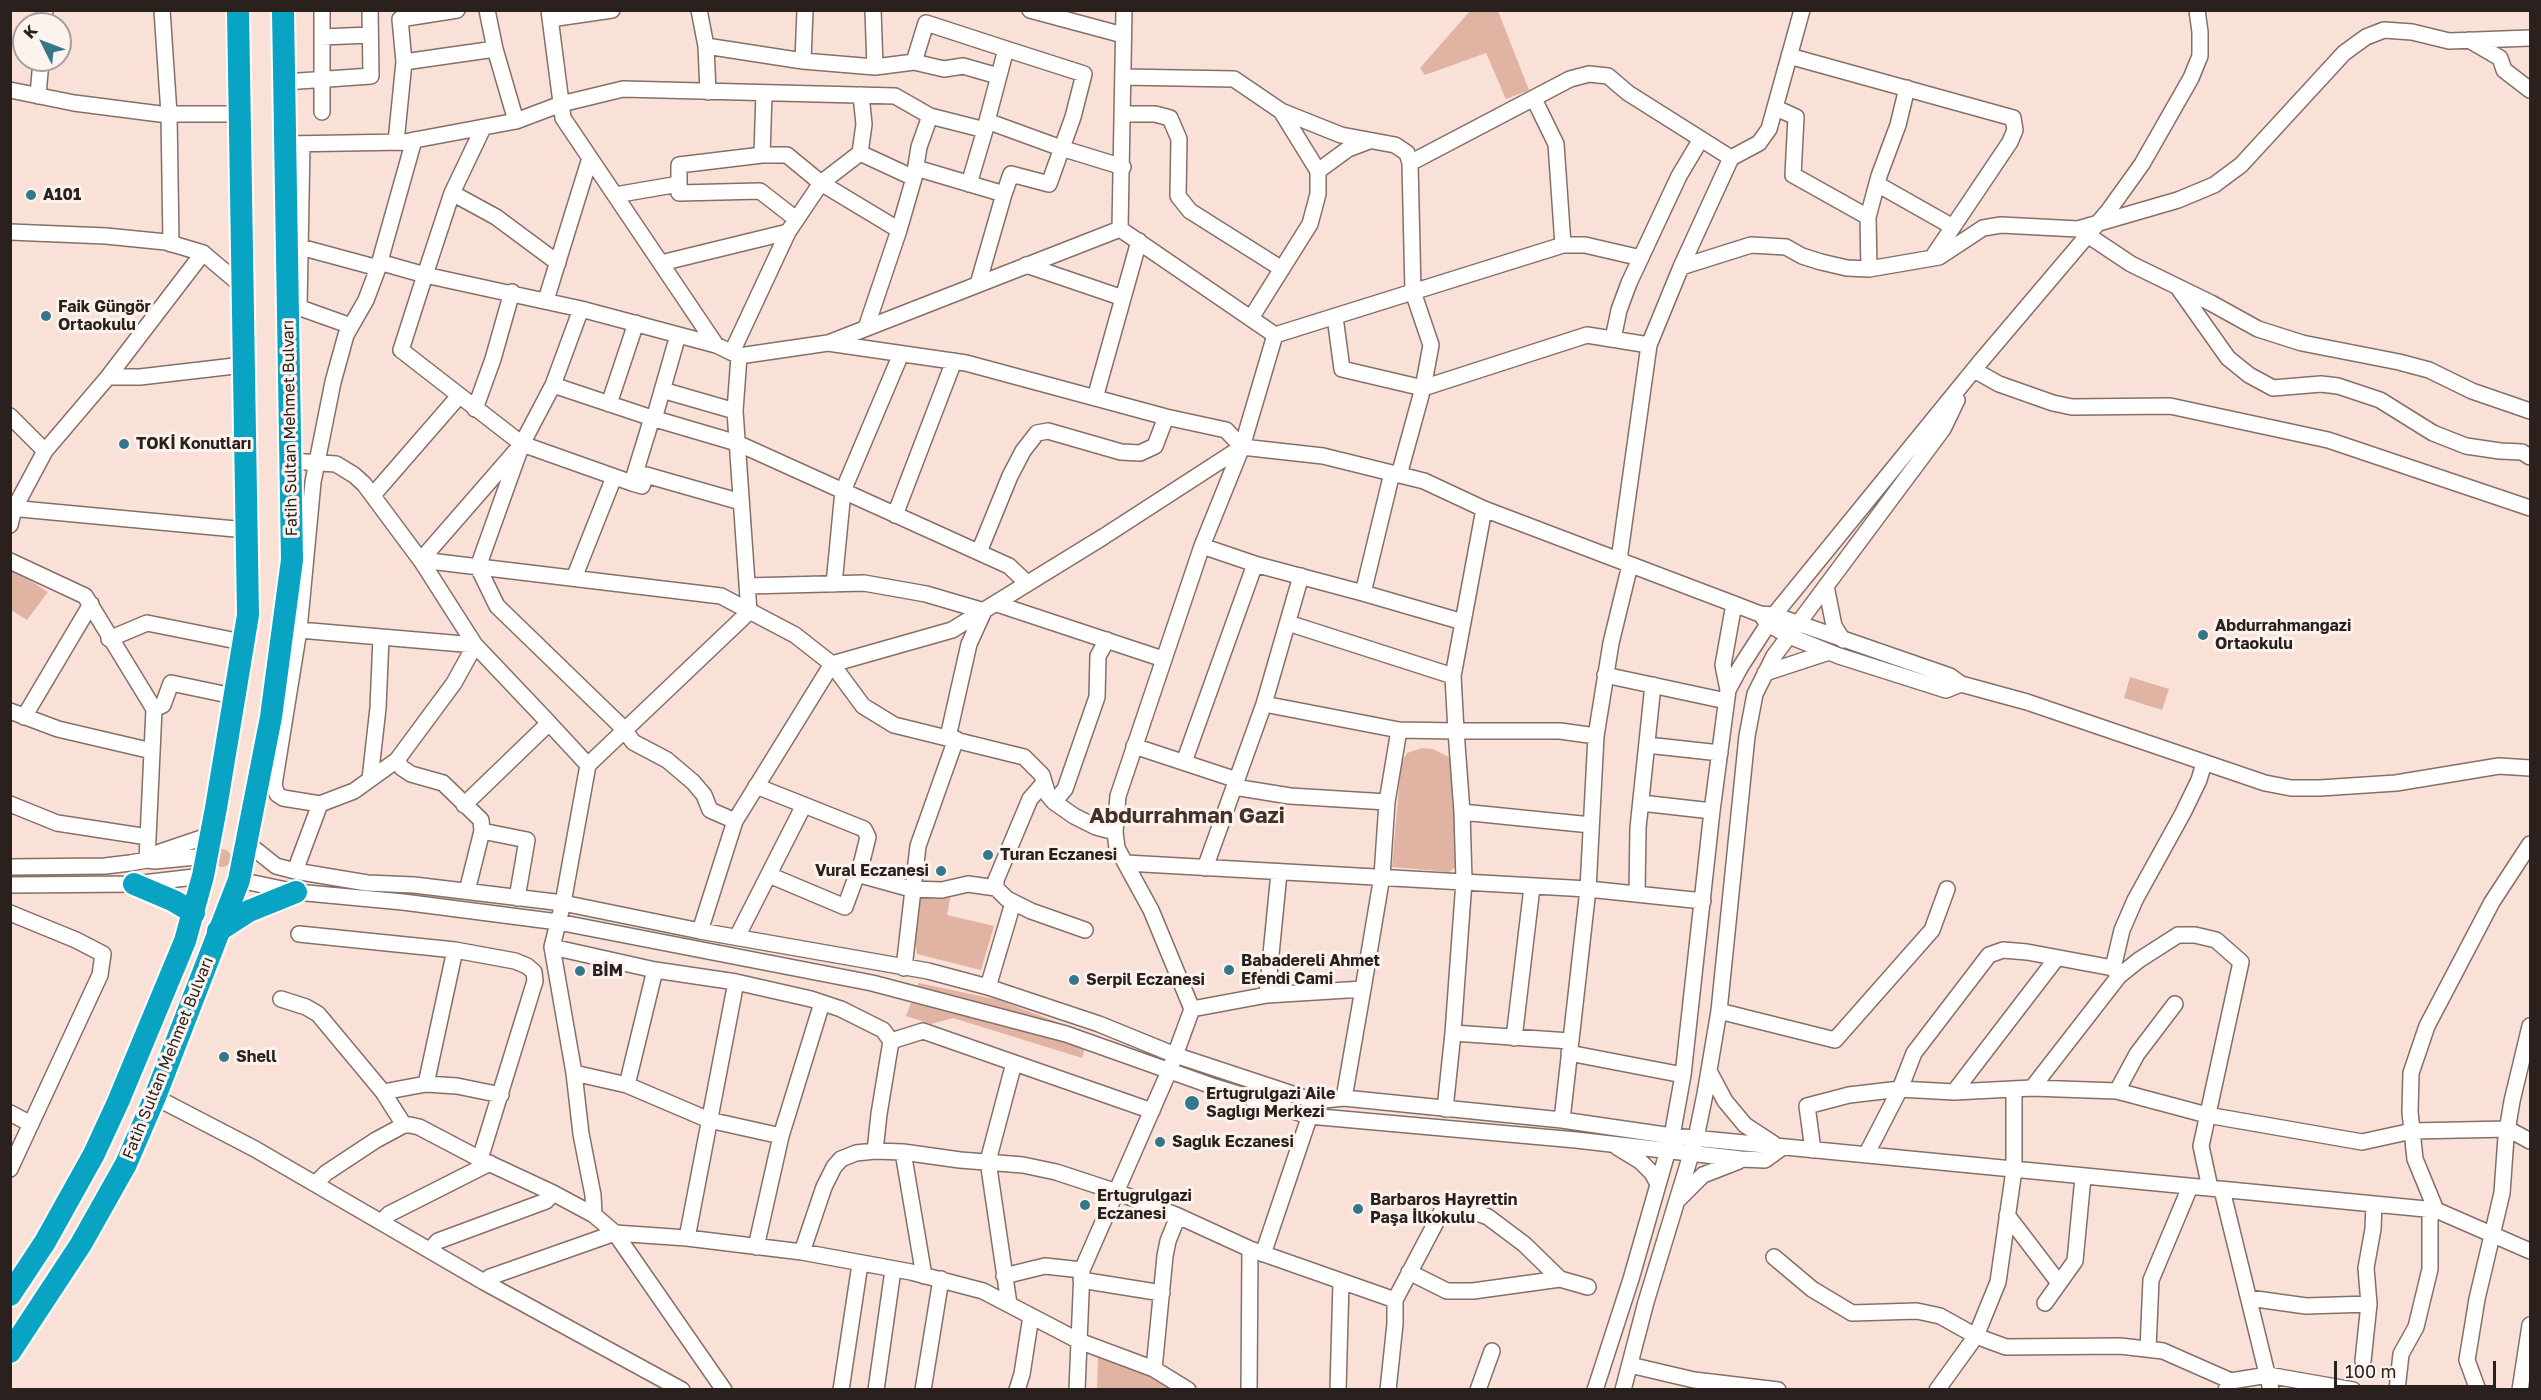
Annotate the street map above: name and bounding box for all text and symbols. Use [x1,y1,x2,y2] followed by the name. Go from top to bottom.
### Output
[12,12,72,72] north arrow
[19,20,41,42] text: K
[43,185,81,205] place label: A101
[24,188,38,202] marker: A101
[58,297,151,335] place label: Faik Güngör Ortaokulu
[39,309,53,323] marker: Faik Güngör Ortaokulu
[279,320,301,536] street label: Fatih Sultan Mehmet Bulvarı
[136,434,251,454] place label: TOKİ Konutları
[117,437,131,451] marker: TOKİ Konutları
[2215,616,2351,654] place label: Abdurrahmangazi Ortaokulu
[2196,628,2210,642] marker: Abdurrahmangazi Ortaokulu
[1089,803,1285,829] district label: Abdurrahman Gazi
[1000,845,1117,865] place label: Turan Eczanesi
[981,848,995,862] marker: Turan Eczanesi
[815,861,929,881] place label: Vural Eczanesi
[934,864,948,878] marker: Vural Eczanesi
[1241,951,1380,989] place label: Babadereli Ahmet Efendi Cami
[119,954,217,1162] street label: Fatih Sultan Mehmet Bulvarı
[592,961,623,981] place label: BİM
[1222,963,1236,977] marker: Babadereli Ahmet Efendi Cami
[573,964,587,978] marker: BİM
[1086,970,1205,990] place label: Serpil Eczanesi
[1067,973,1081,987] marker: Serpil Eczanesi
[236,1047,277,1067] place label: Shell
[217,1050,231,1064] marker: Shell
[1206,1084,1335,1122] place label: Ertuğrulgazi Aile Sağlığı Merkezi
[1183,1094,1201,1112] marker: Ertuğrulgazi Aile Sağlığı Merkezi
[1172,1132,1294,1152] place label: Sağlık Eczanesi
[1153,1135,1167,1149] marker: Sağlık Eczanesi
[1097,1186,1192,1224] place label: Ertuğrulgazi Eczanesi
[1370,1190,1517,1228] place label: Barbaros Hayrettin Paşa İlkokulu
[1078,1198,1092,1212] marker: Ertuğrulgazi Eczanesi
[1351,1202,1365,1216] marker: Barbaros Hayrettin Paşa İlkokulu
[2337,1349,2499,1387] scale bar
[2345,1360,2396,1382] text: 100 m

